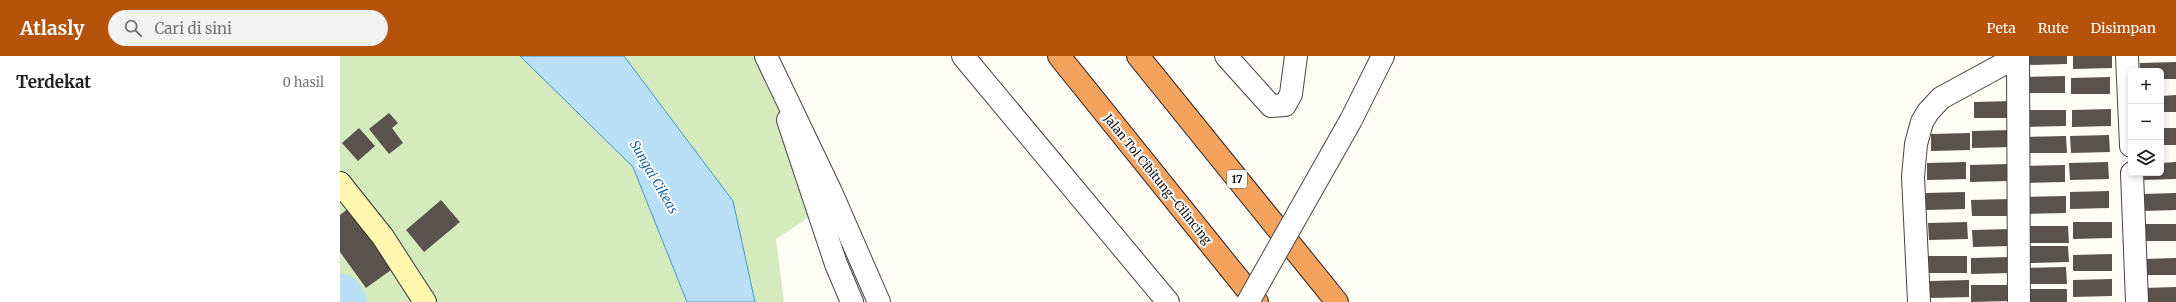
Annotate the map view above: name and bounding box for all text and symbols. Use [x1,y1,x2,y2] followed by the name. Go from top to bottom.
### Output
[108,10,388,46] search box
[20,16,84,40] text: Atlasly
[122,17,144,39] icon: search
[154,19,232,38] text: Cari di sini
[1987,19,2016,37] text: Peta
[2038,19,2069,37] text: Rute
[2091,19,2156,37] text: Disimpan
[2128,68,2164,176] map controls
[2128,68,2164,104] button: +
[16,71,91,93] text: Terdekat
[282,74,324,91] text: 0 hasil
[2128,104,2164,140] button: −
[1100,110,1216,248] street label: Jalan Tol Cibitung–Cilincing
[626,137,682,217] water label: Sungai Cikeas
[2128,140,2164,176] button: layers
[1227,170,1247,188] road number: 17

